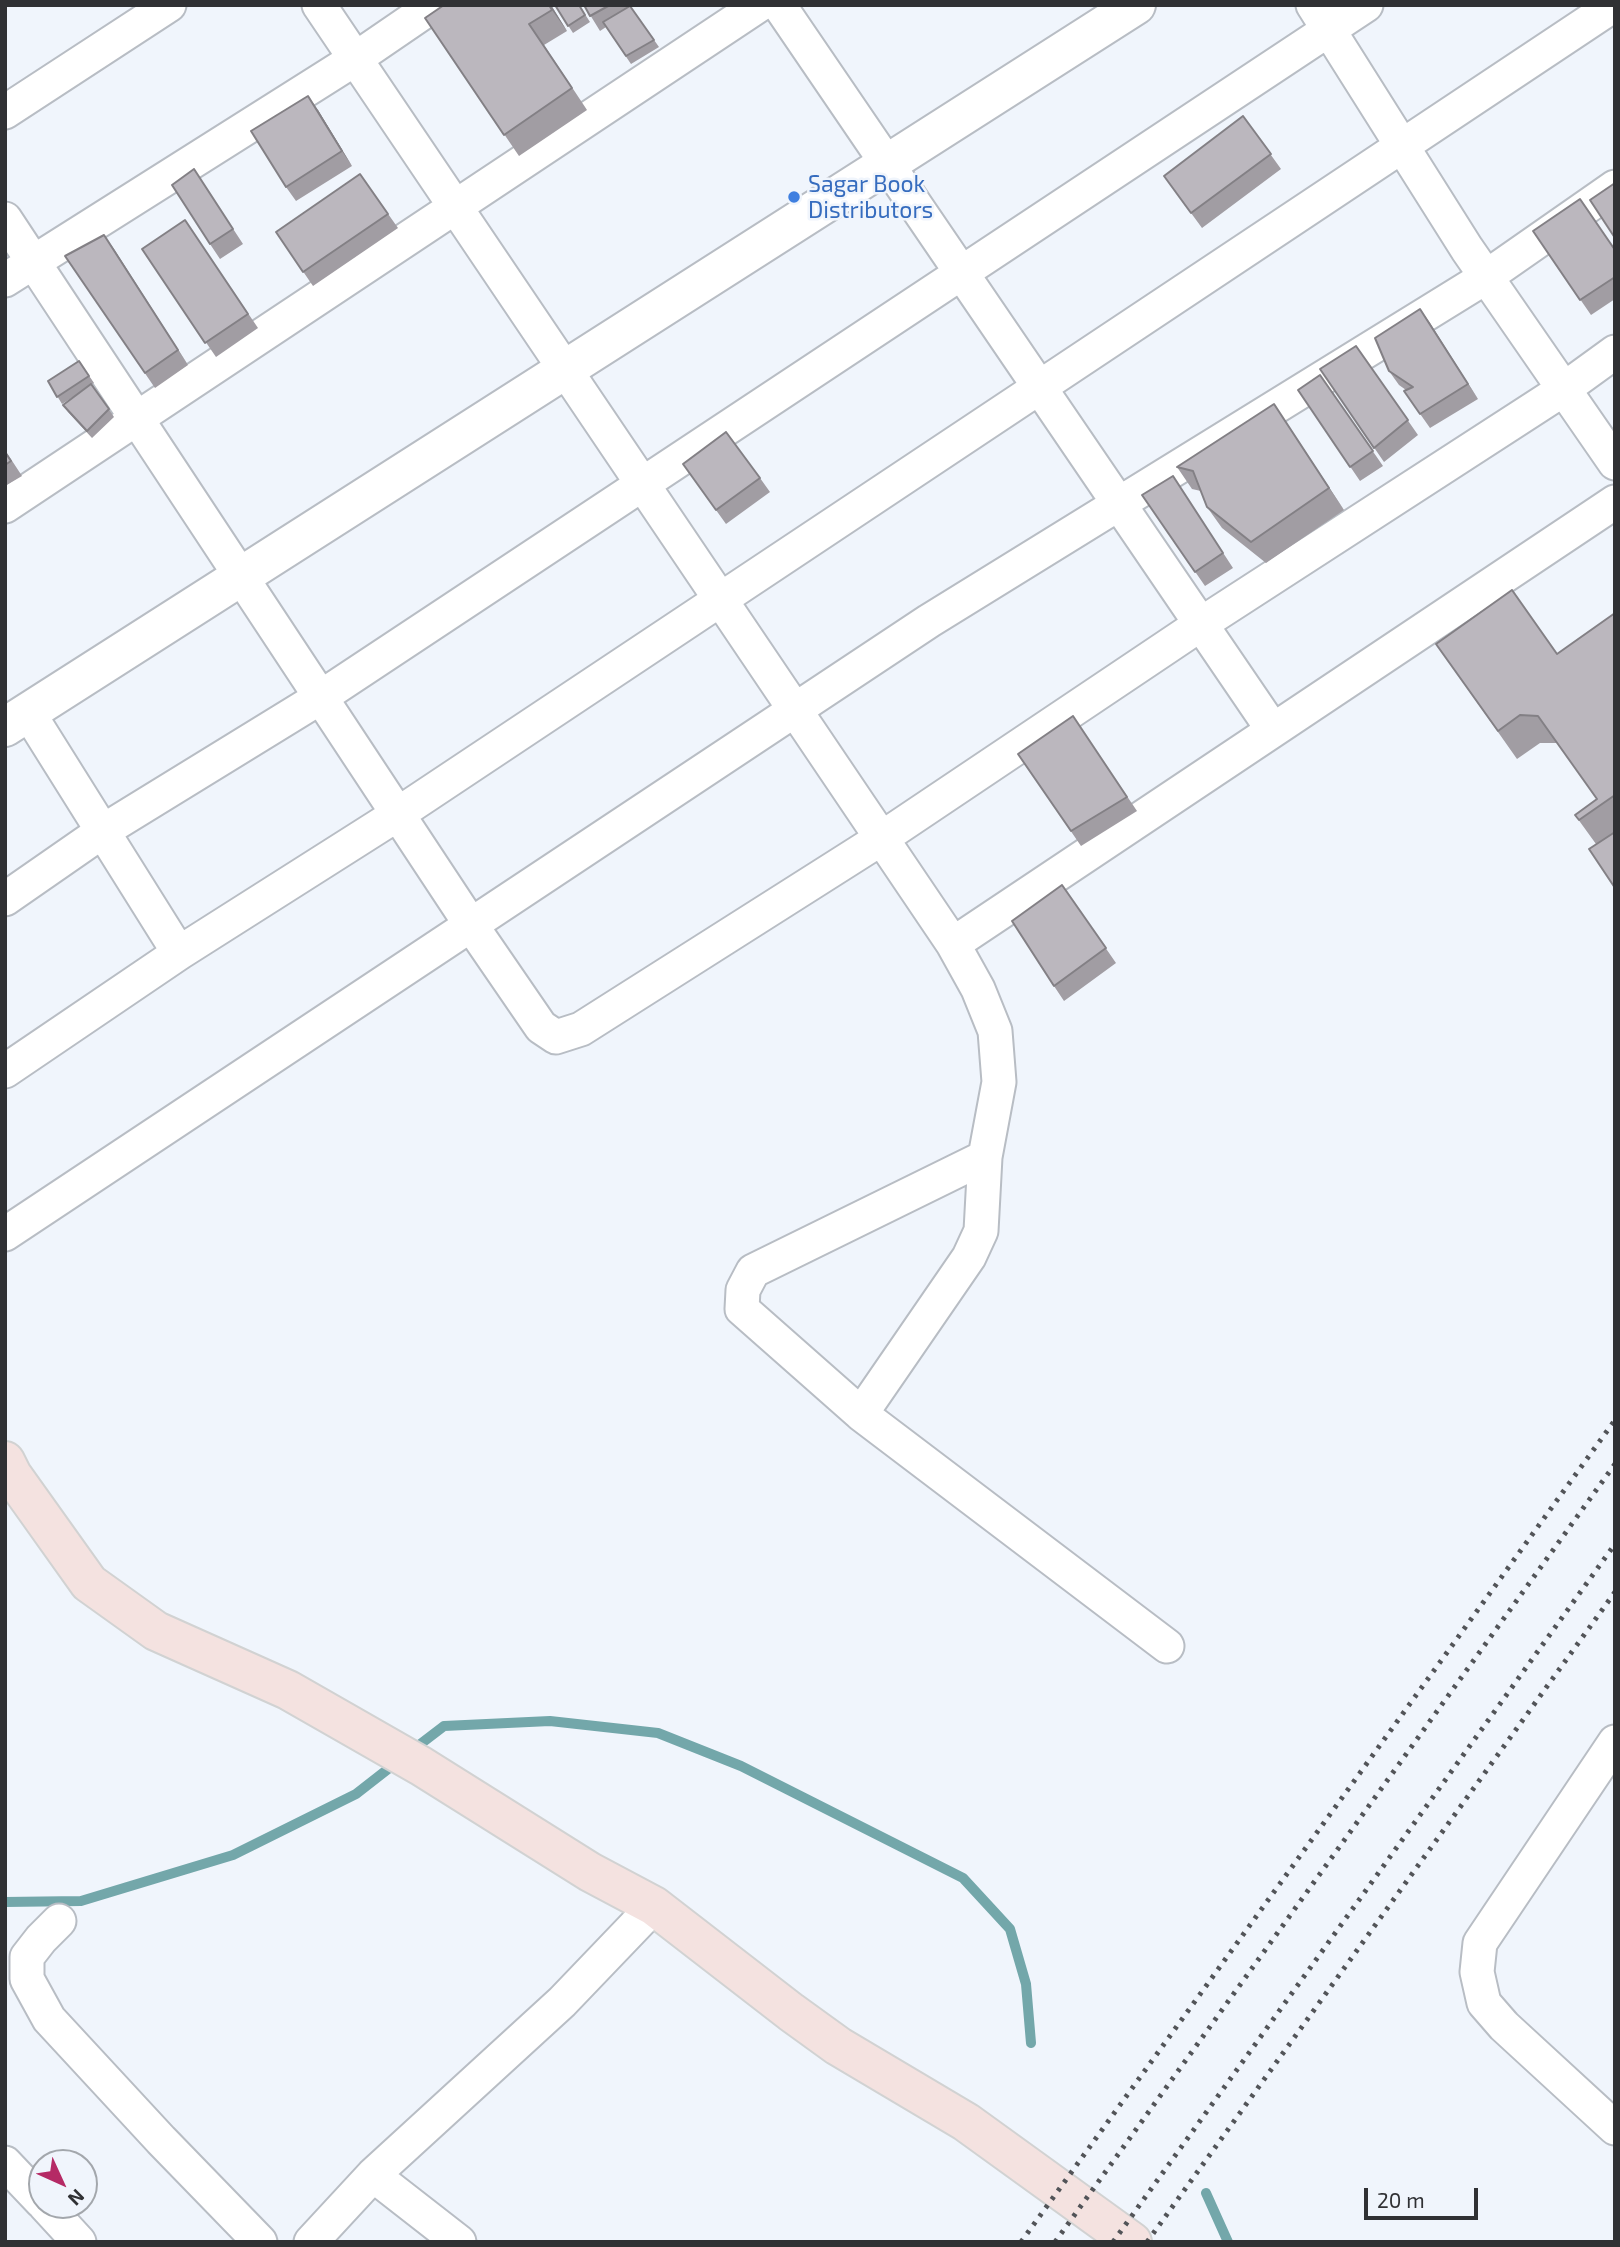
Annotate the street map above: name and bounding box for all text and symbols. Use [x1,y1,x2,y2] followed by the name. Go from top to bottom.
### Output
[808,170,933,224] place label: Sagar Book Distributors
[786,189,802,205] marker: Sagar Book Distributors
[28,2149,98,2219] north arrow
[1368,2174,1482,2218] scale bar
[64,2185,90,2211] text: N
[1377,2187,1425,2212] text: 20 m

